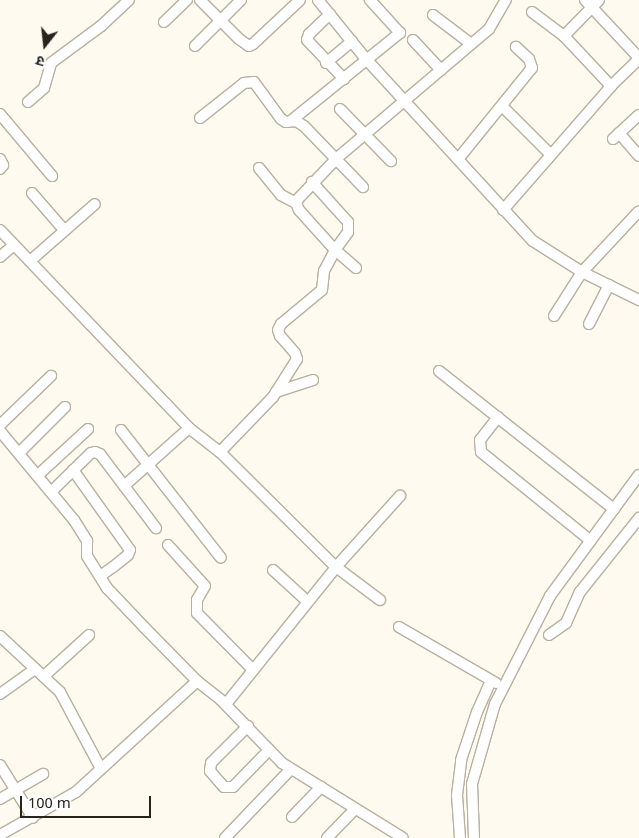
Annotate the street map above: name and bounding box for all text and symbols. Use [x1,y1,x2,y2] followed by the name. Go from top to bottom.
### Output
[20,20,70,70] north arrow
[34,50,47,70] text: उ
[22,786,154,818] scale bar
[28,795,71,814] text: 100 m

